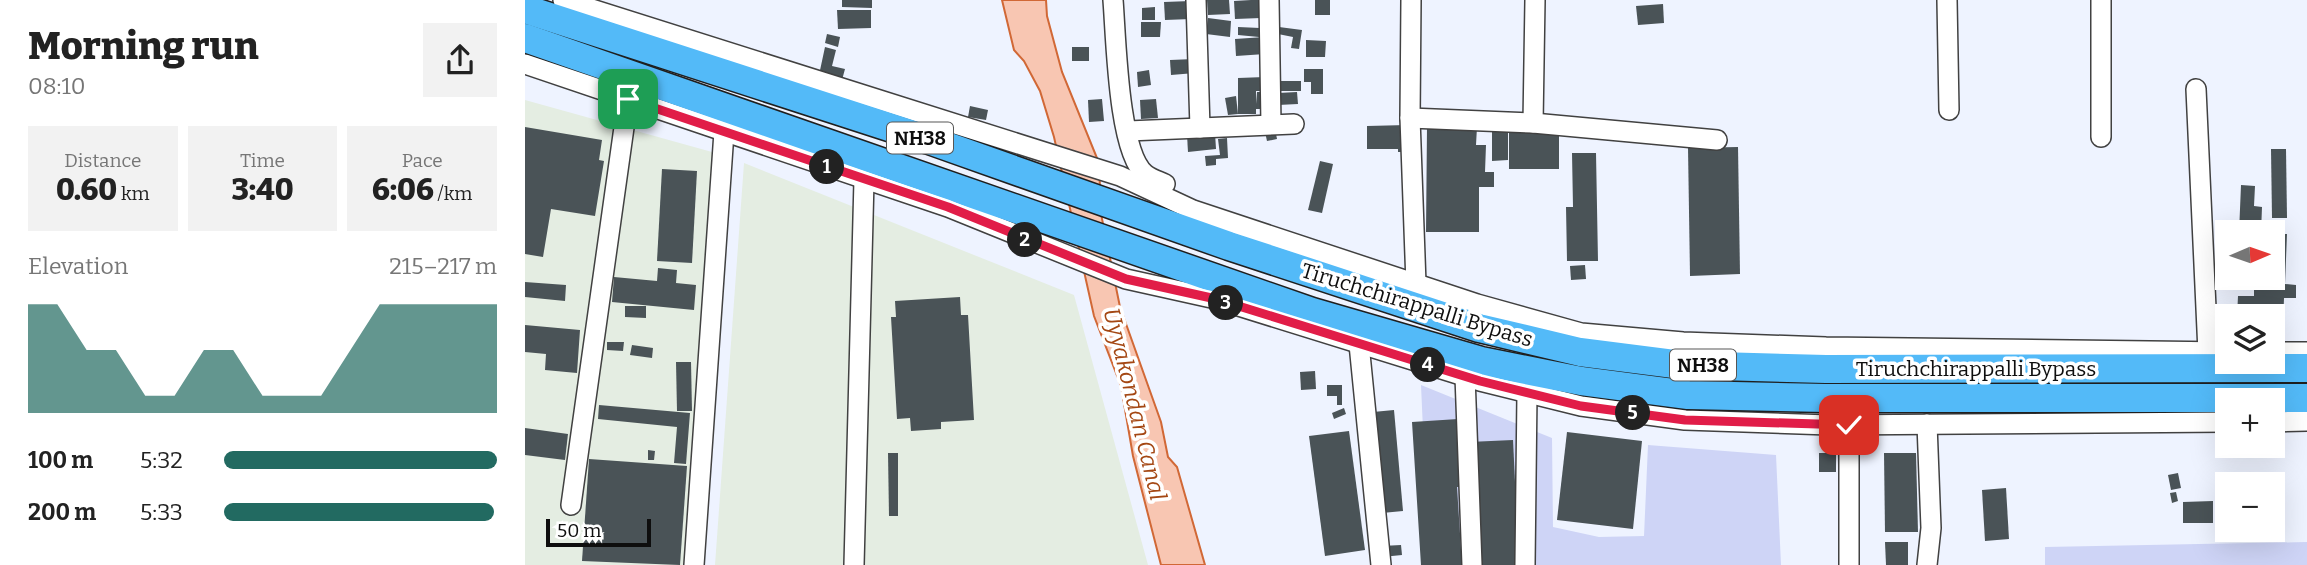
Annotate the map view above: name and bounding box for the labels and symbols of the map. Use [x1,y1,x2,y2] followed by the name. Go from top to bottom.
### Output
[598,69,658,129] pin
[887,122,953,154] road number: NH38
[809,150,845,184] pin: 1
[2215,220,2285,290] north arrow
[1007,222,1043,258] pin: 2
[1298,257,1536,353] street label: Tiruchchirappalli Bypass
[1209,286,1243,320] pin: 3
[1098,305,1172,503] water label: Uyyakondan Canal
[1411,348,1445,382] pin: 4
[1670,350,1736,380] road number: NH38
[1856,356,2096,382] street label: Tiruchchirappalli Bypass
[1819,395,1879,455] pin
[1615,396,1651,430] pin: 5
[546,516,651,548] scale bar

